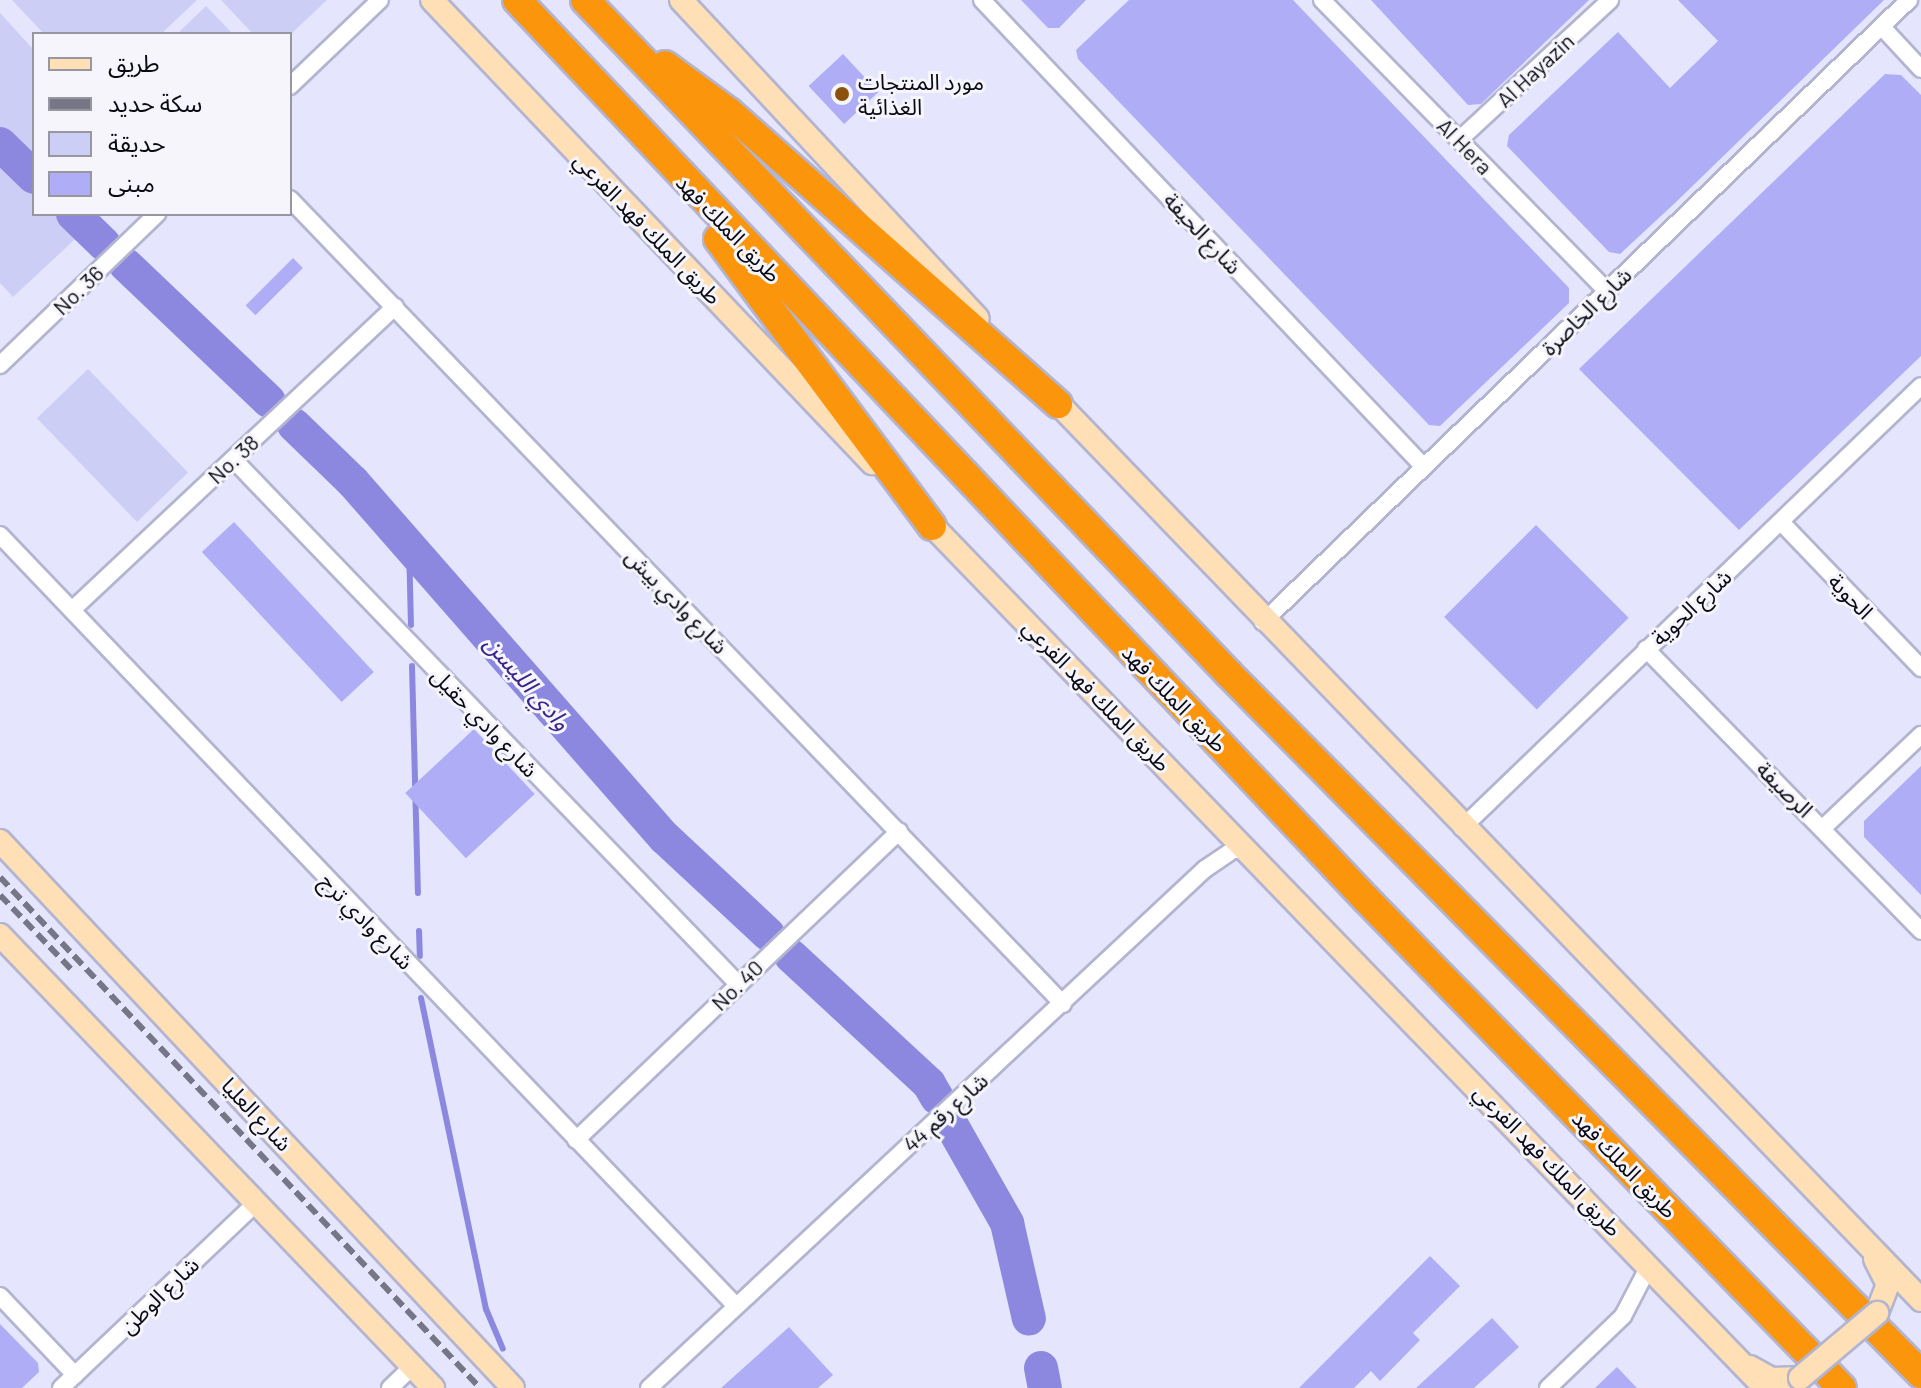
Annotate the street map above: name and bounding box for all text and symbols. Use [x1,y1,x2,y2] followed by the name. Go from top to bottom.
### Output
[1491,27,1579,113] street label: Al Hayazin
[32,32,292,216] legend
[108,48,160,77] text: طريق
[858,68,984,120] place label: مورد المنتجات الغذائية
[833,85,851,103] marker: مورد المنتجات الغذائية
[108,88,202,117] text: سكة حديد
[1432,112,1498,180] street label: Al Hera
[108,128,166,157] text: حديقة
[569,147,727,309] street label: طريق الملك فهد الفرعي
[108,168,155,197] text: مبنى
[671,169,787,287] street label: طريق الملك فهد
[1159,187,1247,279] street label: شارع الحيفة
[47,260,109,320] street label: No. 36
[1535,261,1637,361] street label: شارع الخاصرة
[202,429,264,489] street label: No. 38
[620,543,734,659] street label: شارع وادي بيش
[1645,563,1737,651] street label: شارع الحوية
[1823,568,1879,624] street label: الحوية
[1018,614,1176,776] street label: طريق الملك فهد الفرعي
[479,628,577,736] water label: وادي الليسن
[1117,639,1233,757] street label: طريق الملك فهد
[426,662,544,782] street label: شارع وادي حقيل
[1751,755,1819,823] street label: الرصيفة
[315,867,419,975] street label: شارع وادي ترج
[706,954,768,1016] street label: No. 40
[897,1067,993,1157] street label: شارع رقم 44
[216,1072,298,1156] street label: شارع العليا
[1469,1079,1627,1241] street label: طريق الملك فهد الفرعي
[1567,1105,1683,1223] street label: طريق الملك فهد
[114,1251,204,1339] street label: شارع الوطن

